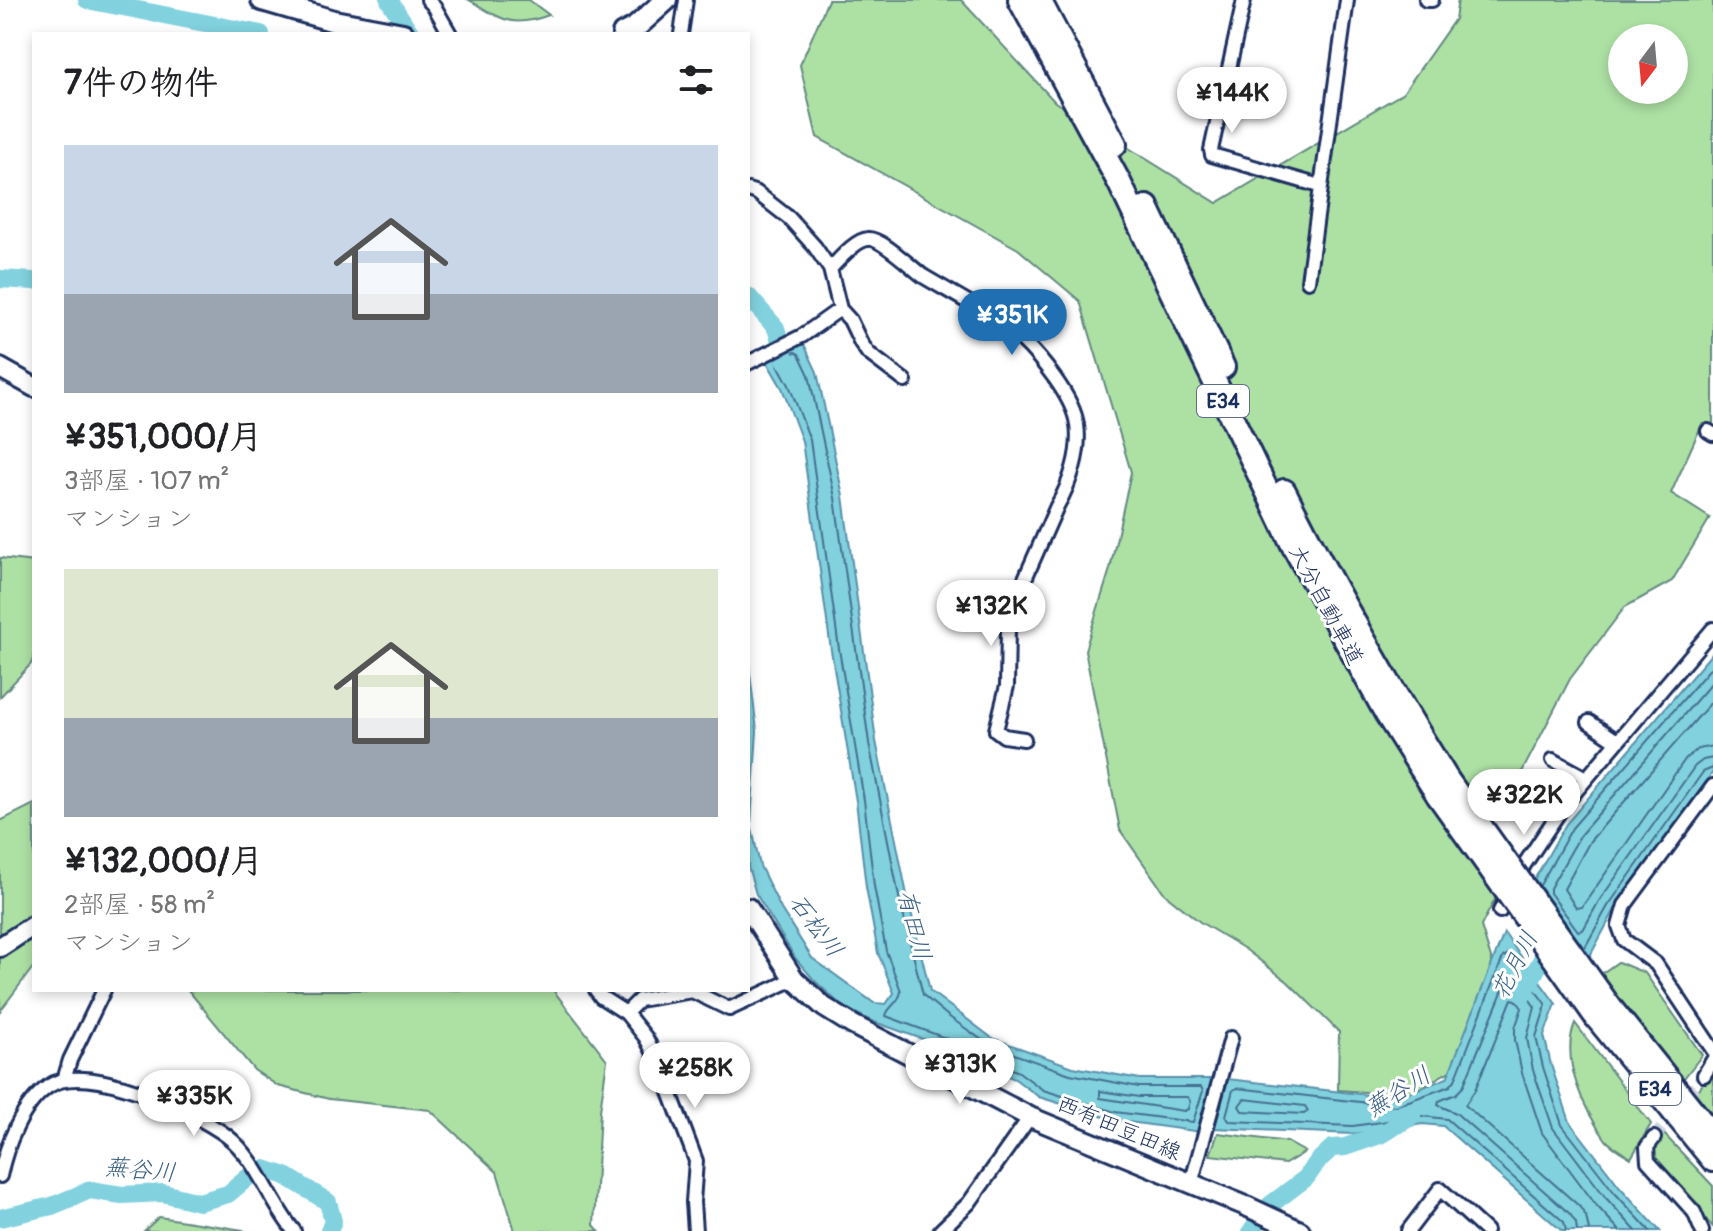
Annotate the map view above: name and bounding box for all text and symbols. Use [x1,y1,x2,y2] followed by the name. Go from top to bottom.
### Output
[1608,24,1688,104] north arrow
[1608,24,1688,104] map controls
[674,58,718,102] icon: filters
[64,62,218,105] text: 7件の物件
[1176,67,1288,135] pin: ¥144K
[1195,77,1269,109] text: ¥144K
[319,197,463,341] icon: home
[956,289,1068,357] pin: ¥351K
[976,299,1048,331] text: ¥351K
[1197,385,1249,417] road number: E34
[64,416,263,459] text: ¥351,000/月
[64,465,230,497] text: 3部屋 · 107 m²
[64,503,193,535] text: マンション
[1283,540,1369,670] street label: 大分自動車道
[935,580,1047,648] pin: ¥132K
[955,590,1027,622] text: ¥132K
[319,621,463,765] icon: home
[1468,769,1580,837] pin: ¥322K
[1485,779,1563,811] text: ¥322K
[64,840,263,883] text: ¥132,000/月
[891,887,937,963] water label: 有田川
[64,889,215,921] text: 2部屋 · 58 m²
[783,889,849,963] water label: 石松川
[1486,926,1544,1004] water label: 花月川
[64,927,193,959] text: マンション
[904,1038,1016,1106] pin: ¥313K
[639,1042,751,1110] pin: ¥258K
[924,1048,996,1080] text: ¥313K
[657,1052,733,1084] text: ¥258K
[1360,1061,1436,1123] water label: 蕪谷川
[138,1070,250,1138] pin: ¥335K
[1629,1073,1681,1105] road number: E34
[156,1080,232,1112] text: ¥335K
[1053,1089,1185,1167] street label: 西有田豆田線
[103,1152,177,1188] water label: 蕪谷川

